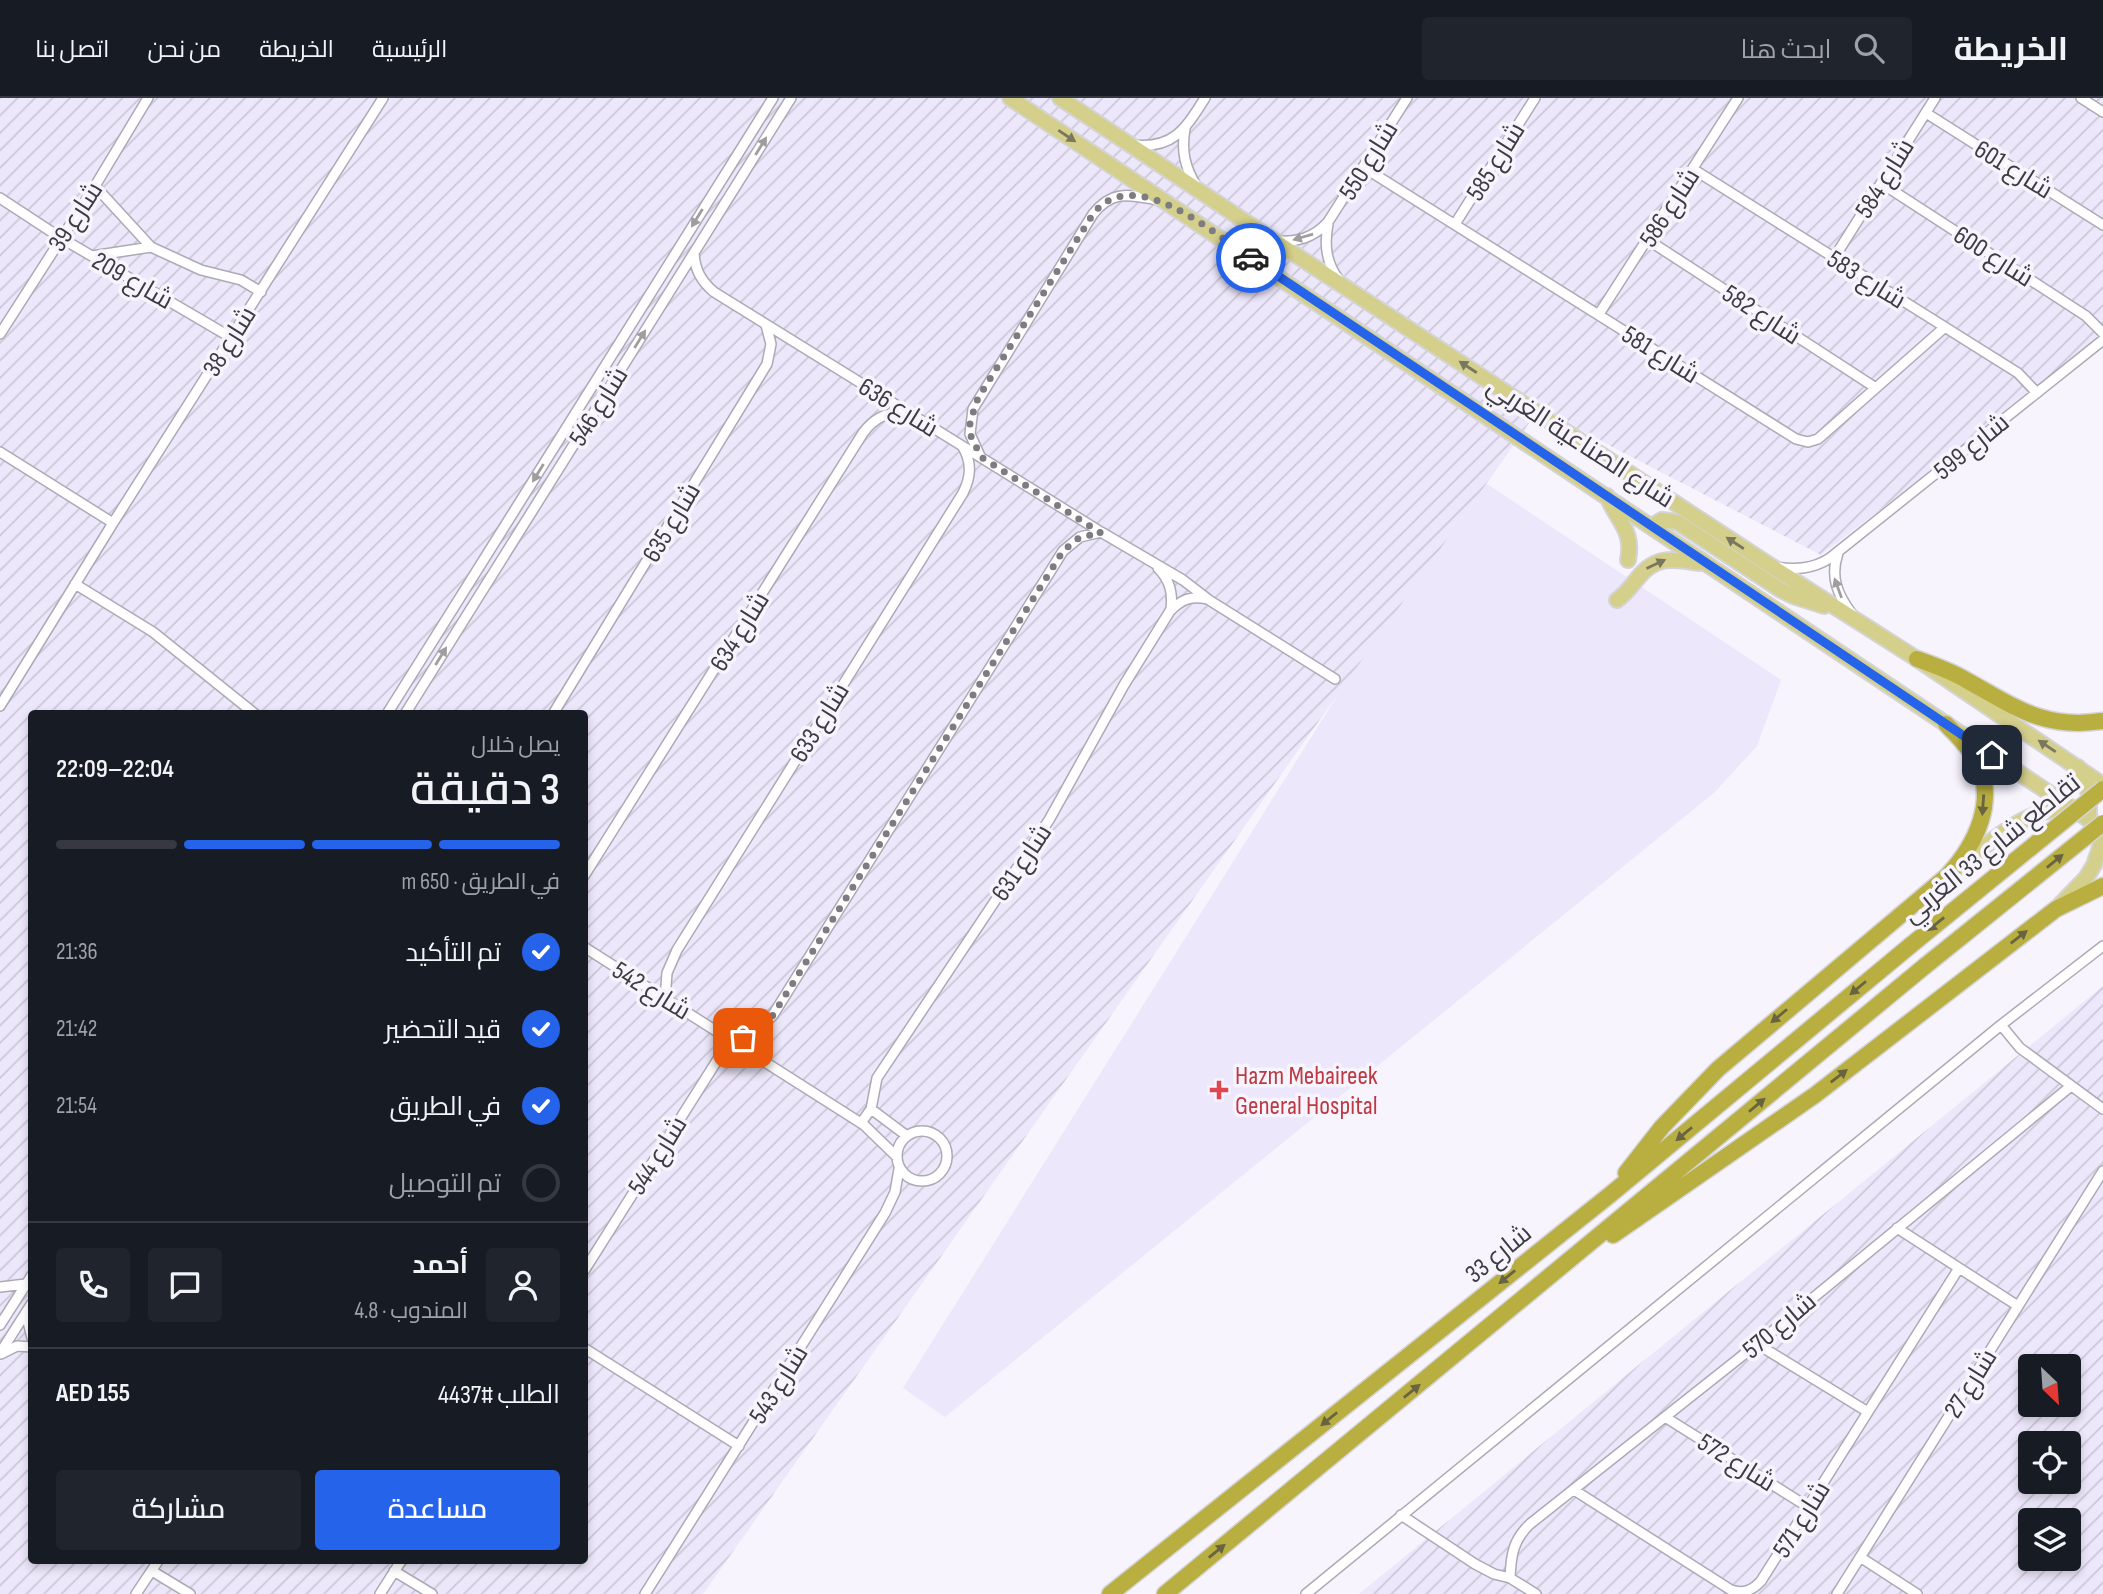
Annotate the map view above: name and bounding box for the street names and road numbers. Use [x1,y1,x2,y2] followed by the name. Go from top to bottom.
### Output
[1333,116,1405,206] street label: شارع 550
[1460,117,1532,207] street label: شارع 585
[1849,133,1922,224] street label: شارع 584
[1968,134,2058,206] street label: شارع 601
[1633,163,1707,253] street label: شارع 586
[42,176,110,258] street label: شارع 39
[1947,220,2039,295] street label: شارع 600
[1821,244,1911,317] street label: شارع 583
[86,246,178,317] street label: شارع 209
[1716,278,1806,352] street label: شارع 582
[197,301,264,383] street label: شارع 38
[1616,319,1705,391] street label: شارع 581
[563,362,636,452] street label: شارع 546
[1479,371,1680,519] street label: شارع الصناعية الغربي
[853,372,944,445] street label: شارع 636
[1928,407,2016,487] street label: شارع 599
[637,477,708,568] street label: شارع 635
[704,586,777,677] street label: شارع 634
[784,677,857,768] street label: شارع 633
[1897,768,2090,934] street label: تقاطع شارع 33 الغربي
[985,819,1059,907] street label: شارع 631
[606,955,696,1027] street label: شارع 542
[622,1111,694,1201] street label: شارع 544
[1460,1218,1538,1290] street label: شارع 33
[1737,1286,1823,1366] street label: شارع 570
[743,1340,815,1430] street label: شارع 543
[1938,1344,2004,1424] street label: شارع 27
[1692,1427,1781,1499] street label: شارع 572
[1767,1476,1838,1564] street label: شارع 571

